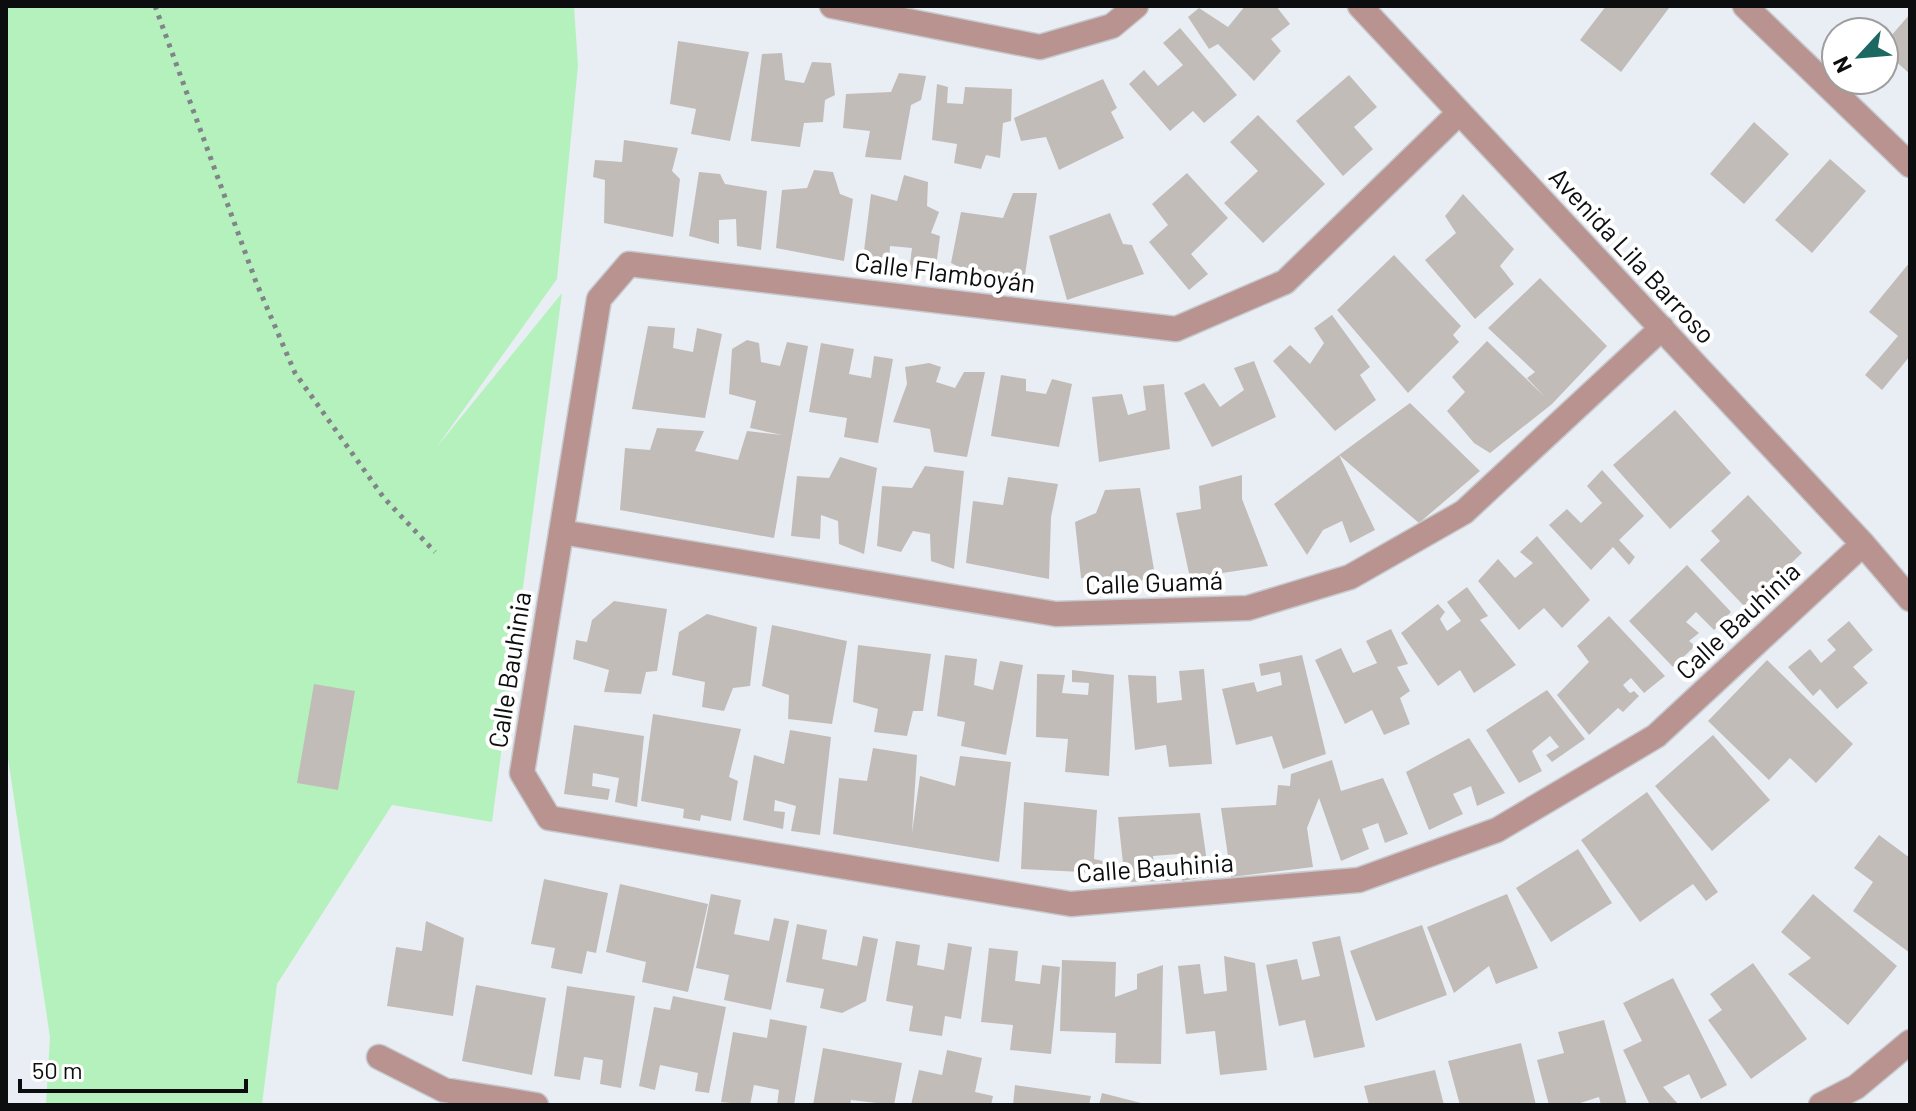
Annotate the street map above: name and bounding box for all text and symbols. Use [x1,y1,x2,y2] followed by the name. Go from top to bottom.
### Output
[1820,16,1900,96] north arrow
[1826,53,1856,77] text: N
[1544,161,1723,349] street label: Avenida Lila Barroso
[853,245,1037,298] street label: Calle Flamboyán
[1669,555,1805,685] street label: Calle Bauhinia
[1085,564,1223,599] street label: Calle Guamá
[481,589,536,750] street label: Calle Bauhinia
[1075,846,1235,887] street label: Calle Bauhinia
[20,1043,246,1093] scale bar
[32,1055,83,1084] text: 50 m

